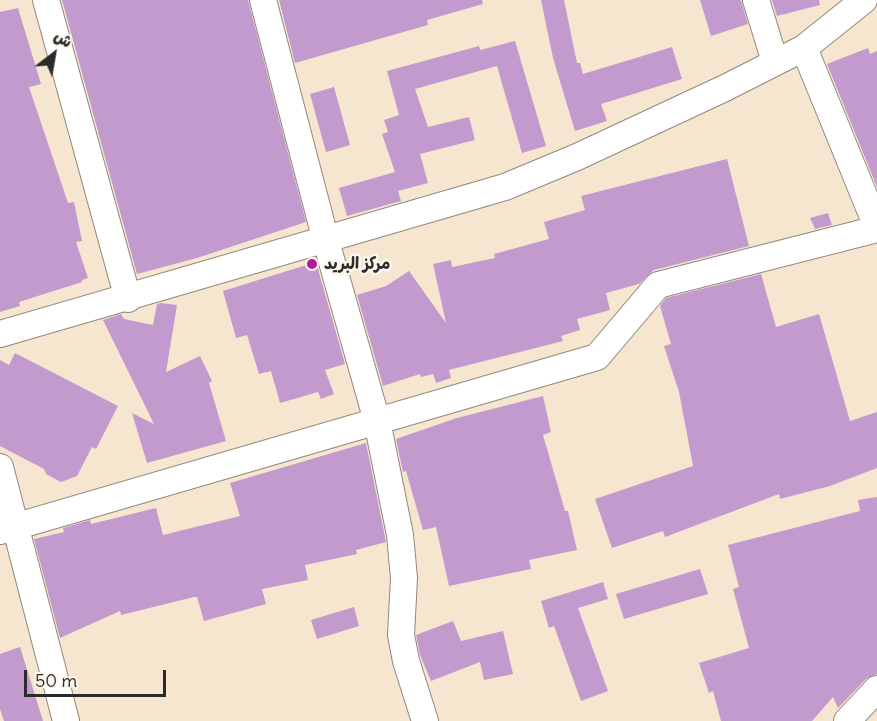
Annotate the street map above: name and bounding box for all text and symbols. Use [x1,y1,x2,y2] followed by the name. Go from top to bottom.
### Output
[24,24,84,84] north arrow
[51,25,76,52] text: ش
[324,254,390,274] place label: مركز البريد
[305,257,319,271] marker: مركز البريد
[27,658,170,696] scale bar
[35,669,77,692] text: 50 m

